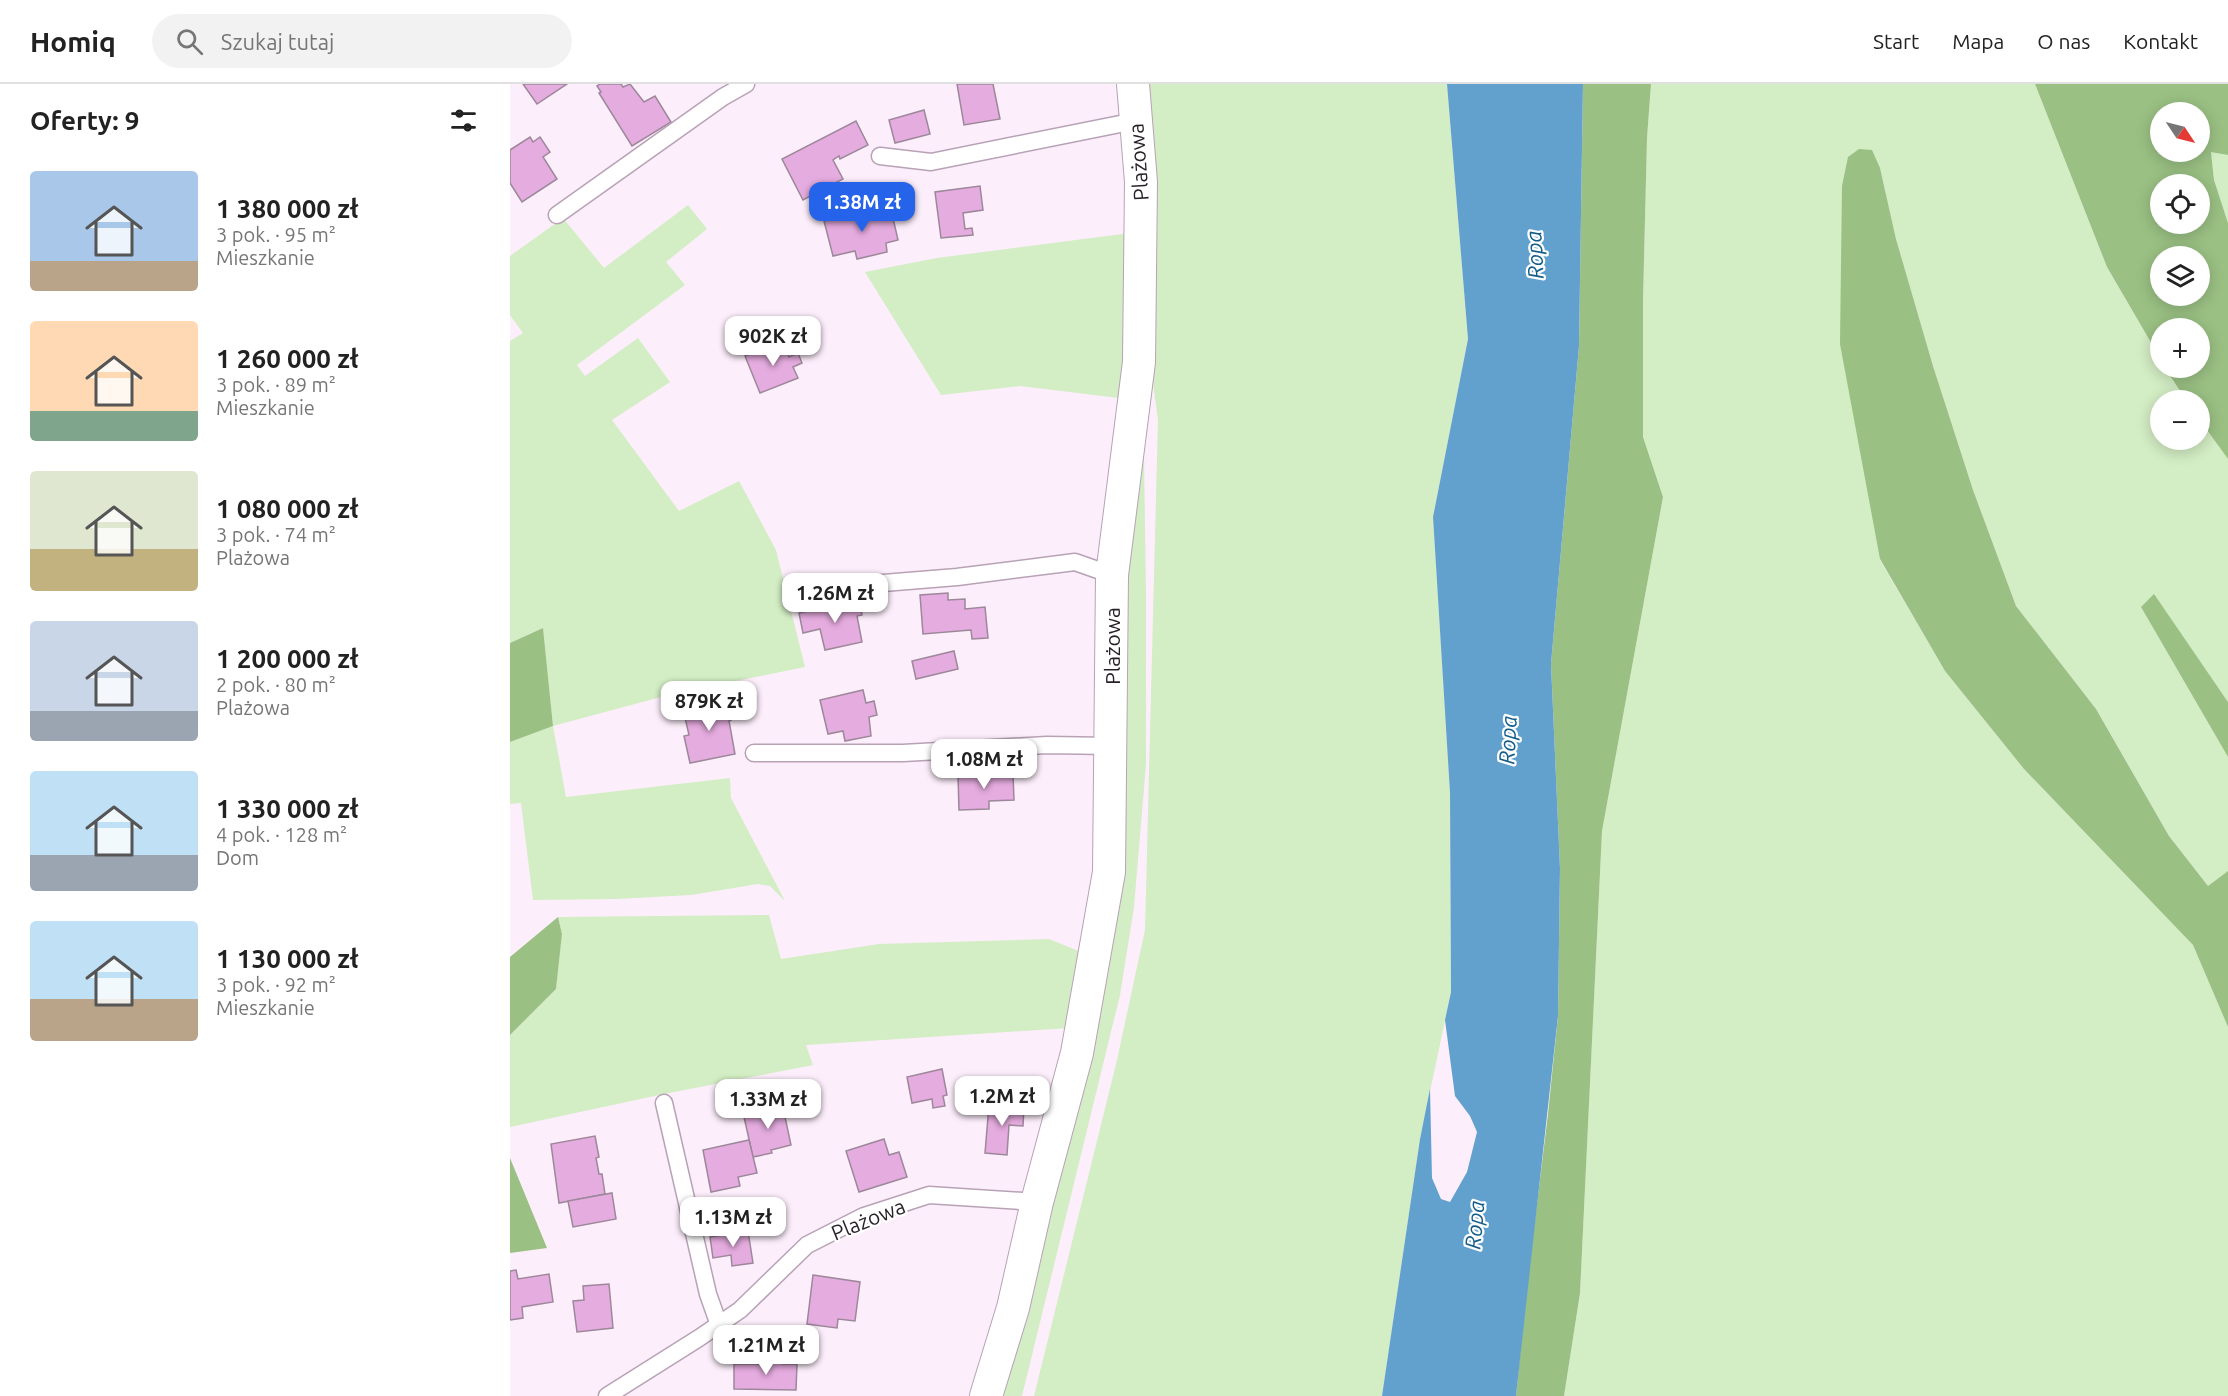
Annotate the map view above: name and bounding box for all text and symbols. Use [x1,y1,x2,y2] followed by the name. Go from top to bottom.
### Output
[152,14,572,68] search box
[173,25,206,58] icon: search
[30,26,116,57] text: Homiq
[221,29,334,54] text: Szukaj tutaj
[1873,29,1919,53] text: Start
[1952,29,2004,53] text: Mapa
[2037,29,2090,53] text: O nas
[2123,29,2198,53] text: Kontakt
[2150,102,2210,162] north arrow
[2150,102,2210,450] map controls
[447,104,480,137] icon: filters
[30,106,139,135] text: Oferty: 9
[1123,122,1153,202] street label: Plażowa
[2150,174,2210,234] button: locate
[800,182,924,233] pin: 1.38M zł
[823,190,901,213] text: 1.38M zł
[216,194,359,223] text: 1 380 000 zł
[78,195,150,267] icon: home
[216,223,336,246] text: 3 pok. · 95 m²
[1520,230,1548,280] water label: Ropa
[216,246,315,269] text: Mieszkanie
[2150,246,2210,306] button: layers
[718,316,828,367] pin: 902K zł
[2150,318,2210,378] button: +
[739,324,807,347] text: 902K zł
[216,344,359,373] text: 1 260 000 zł
[78,345,150,417] icon: home
[216,373,336,396] text: 3 pok. · 89 m²
[2150,390,2210,450] button: −
[216,396,315,419] text: Mieszkanie
[216,494,359,523] text: 1 080 000 zł
[78,495,150,567] icon: home
[216,523,336,546] text: 3 pok. · 74 m²
[216,546,290,569] text: Plażowa
[773,573,897,624] pin: 1.26M zł
[796,581,874,604] text: 1.26M zł
[1100,607,1124,685] street label: Plażowa
[216,644,359,673] text: 1 200 000 zł
[78,645,150,717] icon: home
[216,673,336,696] text: 2 pok. · 80 m²
[654,681,764,732] pin: 879K zł
[675,689,743,712] text: 879K zł
[216,696,290,719] text: Plażowa
[1493,715,1521,765] water label: Ropa
[922,739,1046,790] pin: 1.08M zł
[945,747,1023,770] text: 1.08M zł
[216,794,359,823] text: 1 330 000 zł
[78,795,150,867] icon: home
[216,823,347,846] text: 4 pok. · 128 m²
[216,846,259,869] text: Dom
[216,944,359,973] text: 1 130 000 zł
[78,945,150,1017] icon: home
[216,973,336,996] text: 3 pok. · 92 m²
[216,996,315,1019] text: Mieszkanie
[947,1076,1057,1127] pin: 1.2M zł
[706,1079,830,1130] pin: 1.33M zł
[969,1084,1035,1107] text: 1.2M zł
[729,1087,807,1110] text: 1.33M zł
[827,1193,909,1245] street label: Plażowa
[671,1197,795,1248] pin: 1.13M zł
[1459,1200,1489,1250] water label: Ropa
[694,1205,772,1228] text: 1.13M zł
[704,1325,828,1376] pin: 1.21M zł
[727,1333,805,1356] text: 1.21M zł

